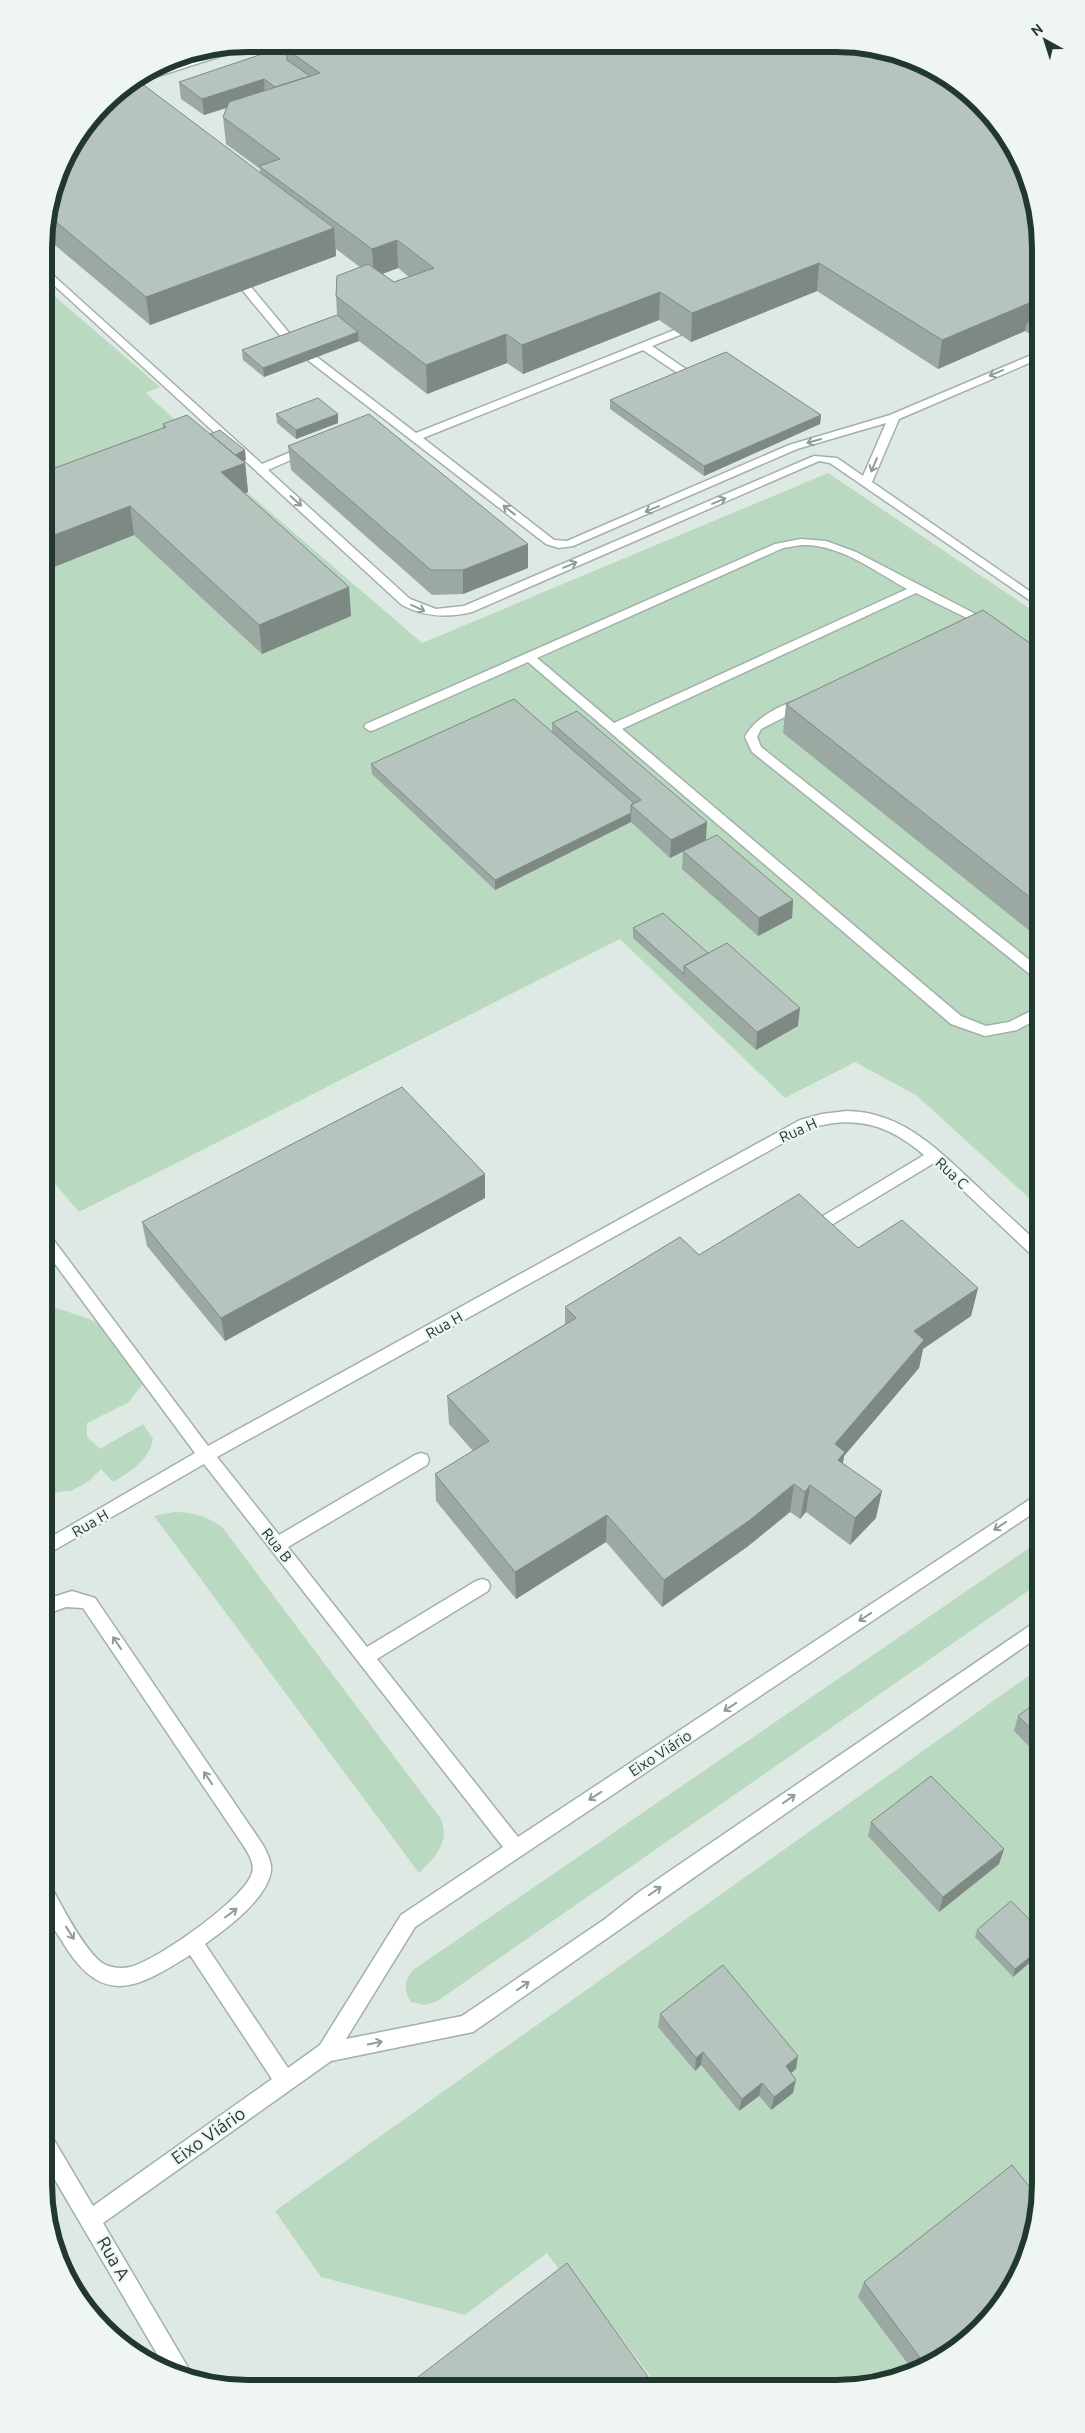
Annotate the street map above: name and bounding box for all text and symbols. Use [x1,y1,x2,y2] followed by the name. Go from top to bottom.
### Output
[1020,15,1070,65] north arrow
[1028,20,1046,39] text: N
[989,369,1004,379] one-way arrow
[806,436,822,446] one-way arrow
[869,457,879,472] one-way arrow
[711,495,726,505] one-way arrow
[289,496,302,507] one-way arrow
[503,504,516,515] one-way arrow
[645,504,660,514] one-way arrow
[562,560,577,570] one-way arrow
[410,603,425,613] one-way arrow
[776,1114,820,1146] street label: Rua H
[932,1154,972,1192] street label: Rua C
[423,1308,465,1342] street label: Rua H
[69,1506,111,1540] street label: Rua H
[994,1521,1008,1531] one-way arrow
[258,1525,296,1565] street label: Rua B
[859,1612,873,1622] one-way arrow
[112,1636,122,1650] one-way arrow
[724,1702,738,1712] one-way arrow
[626,1726,694,1780] street label: Eixo Viário
[203,1771,213,1785] one-way arrow
[588,1791,602,1801] one-way arrow
[782,1794,796,1804] one-way arrow
[648,1886,662,1896] one-way arrow
[224,1907,237,1918] one-way arrow
[65,1926,75,1940] one-way arrow
[516,1981,530,1991] one-way arrow
[366,2037,382,2047] one-way arrow
[167,2102,249,2168] street label: Eixo Viário
[94,2233,134,2283] street label: Rua A

